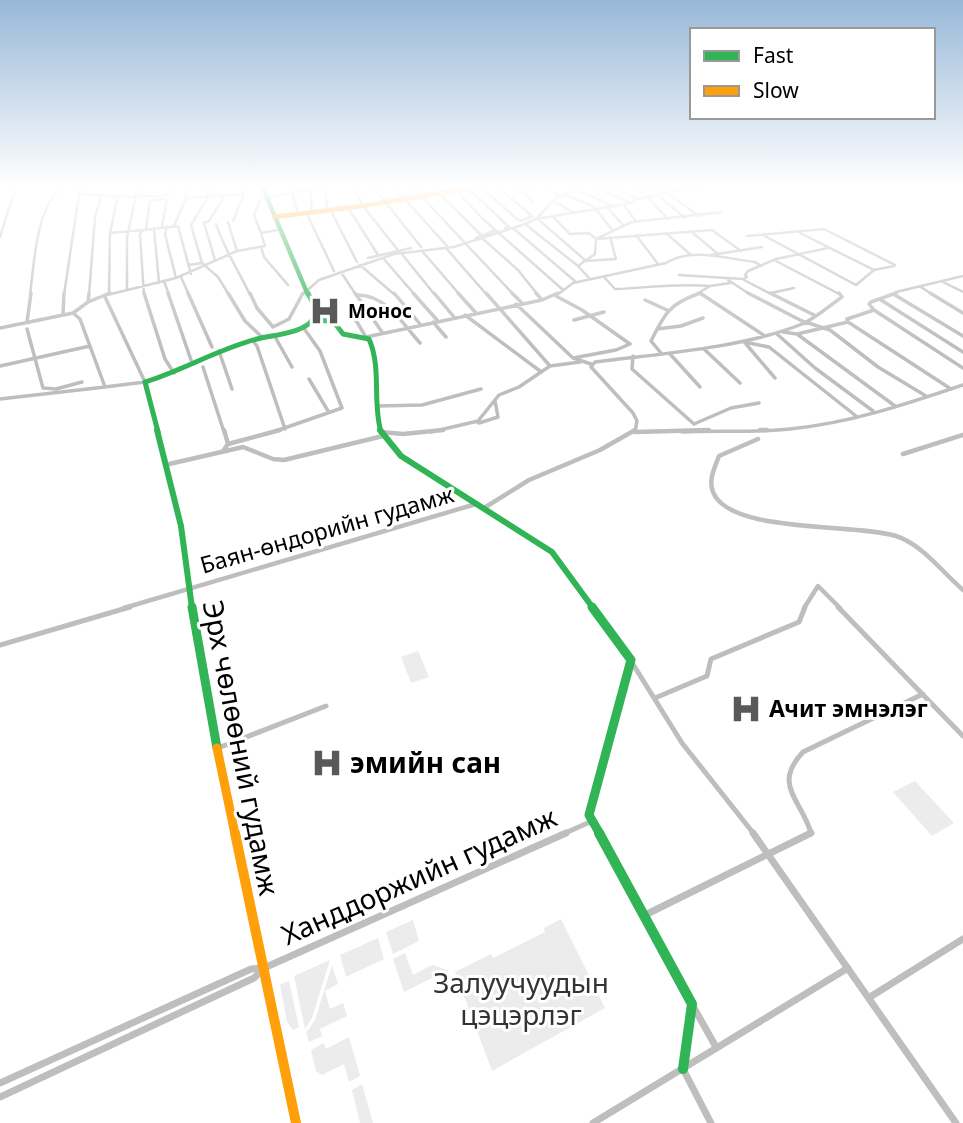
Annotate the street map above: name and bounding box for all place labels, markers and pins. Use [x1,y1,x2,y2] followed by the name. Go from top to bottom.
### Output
[308,294,342,328] hospital icon: Монос
[348,298,412,324] place label: Монос
[729,692,763,726] hospital icon: Ачит эмнэлэг
[769,692,928,724] place label: Ачит эмнэлэг
[350,743,501,781] place label: эмийн сан
[310,746,344,780] hospital icon: эмийн сан

